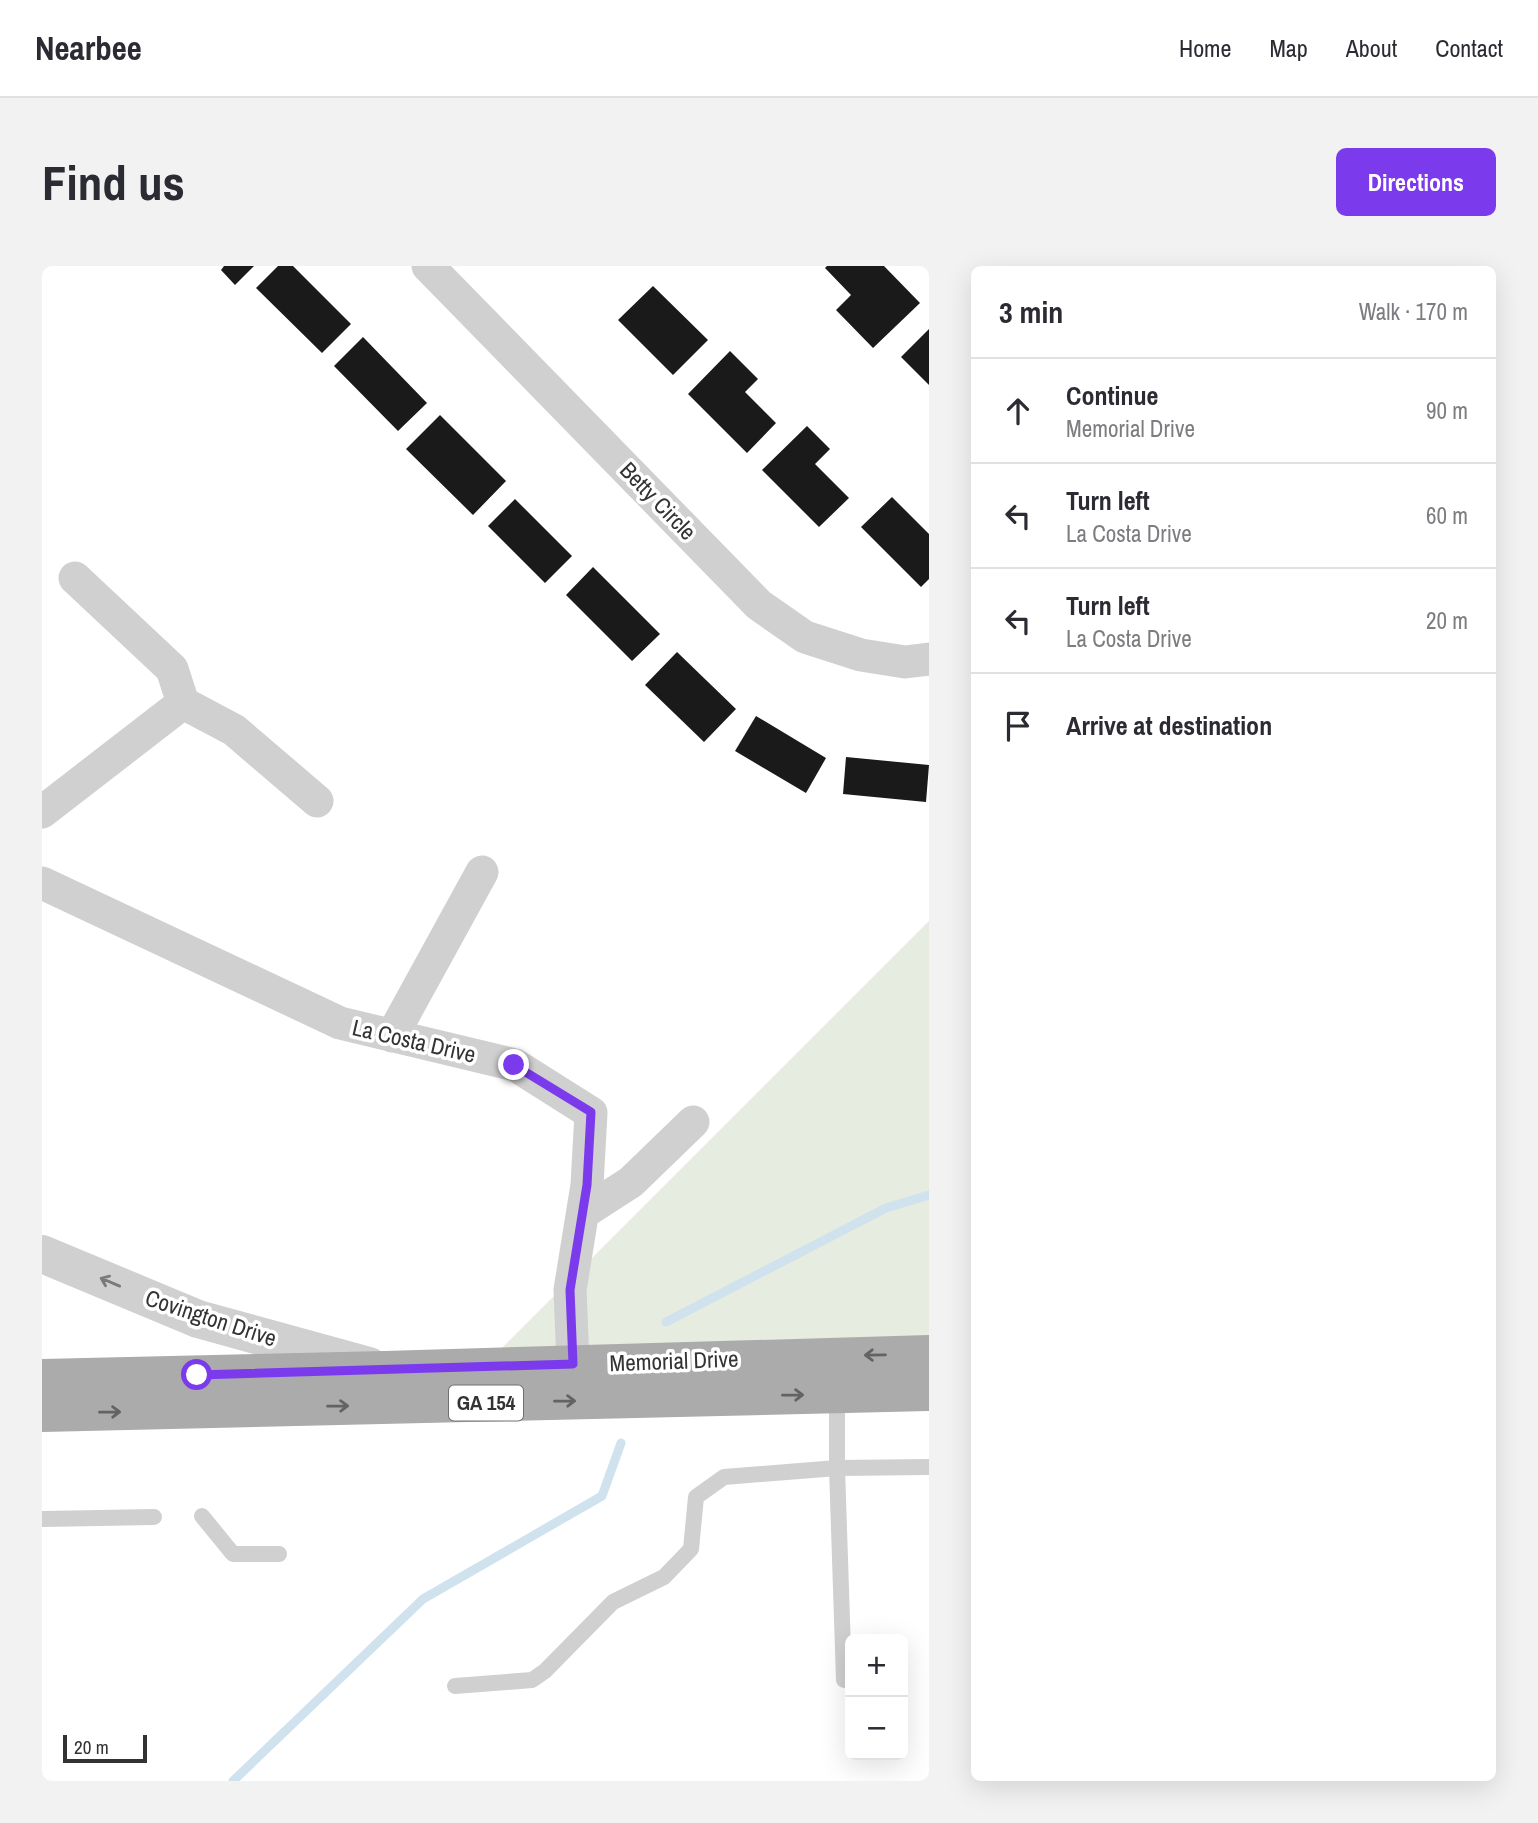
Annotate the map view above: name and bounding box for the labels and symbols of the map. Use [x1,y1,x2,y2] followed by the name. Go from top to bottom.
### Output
[613,455,703,546] street label: Betty Circle
[349,1011,479,1070] street label: La Costa Drive
[498,1049,529,1080] route end
[100,1275,121,1288] one-way arrow
[142,1282,281,1353] street label: Covington Drive
[609,1343,739,1378] street label: Memorial Drive
[863,1348,886,1362] one-way arrow
[181,1359,212,1390] route start
[449,1386,523,1420] road number: GA 154
[781,1388,804,1402] one-way arrow
[553,1394,576,1407] one-way arrow
[326,1399,349,1413] one-way arrow
[98,1405,121,1418] one-way arrow
[63,1732,147,1764] scale bar

